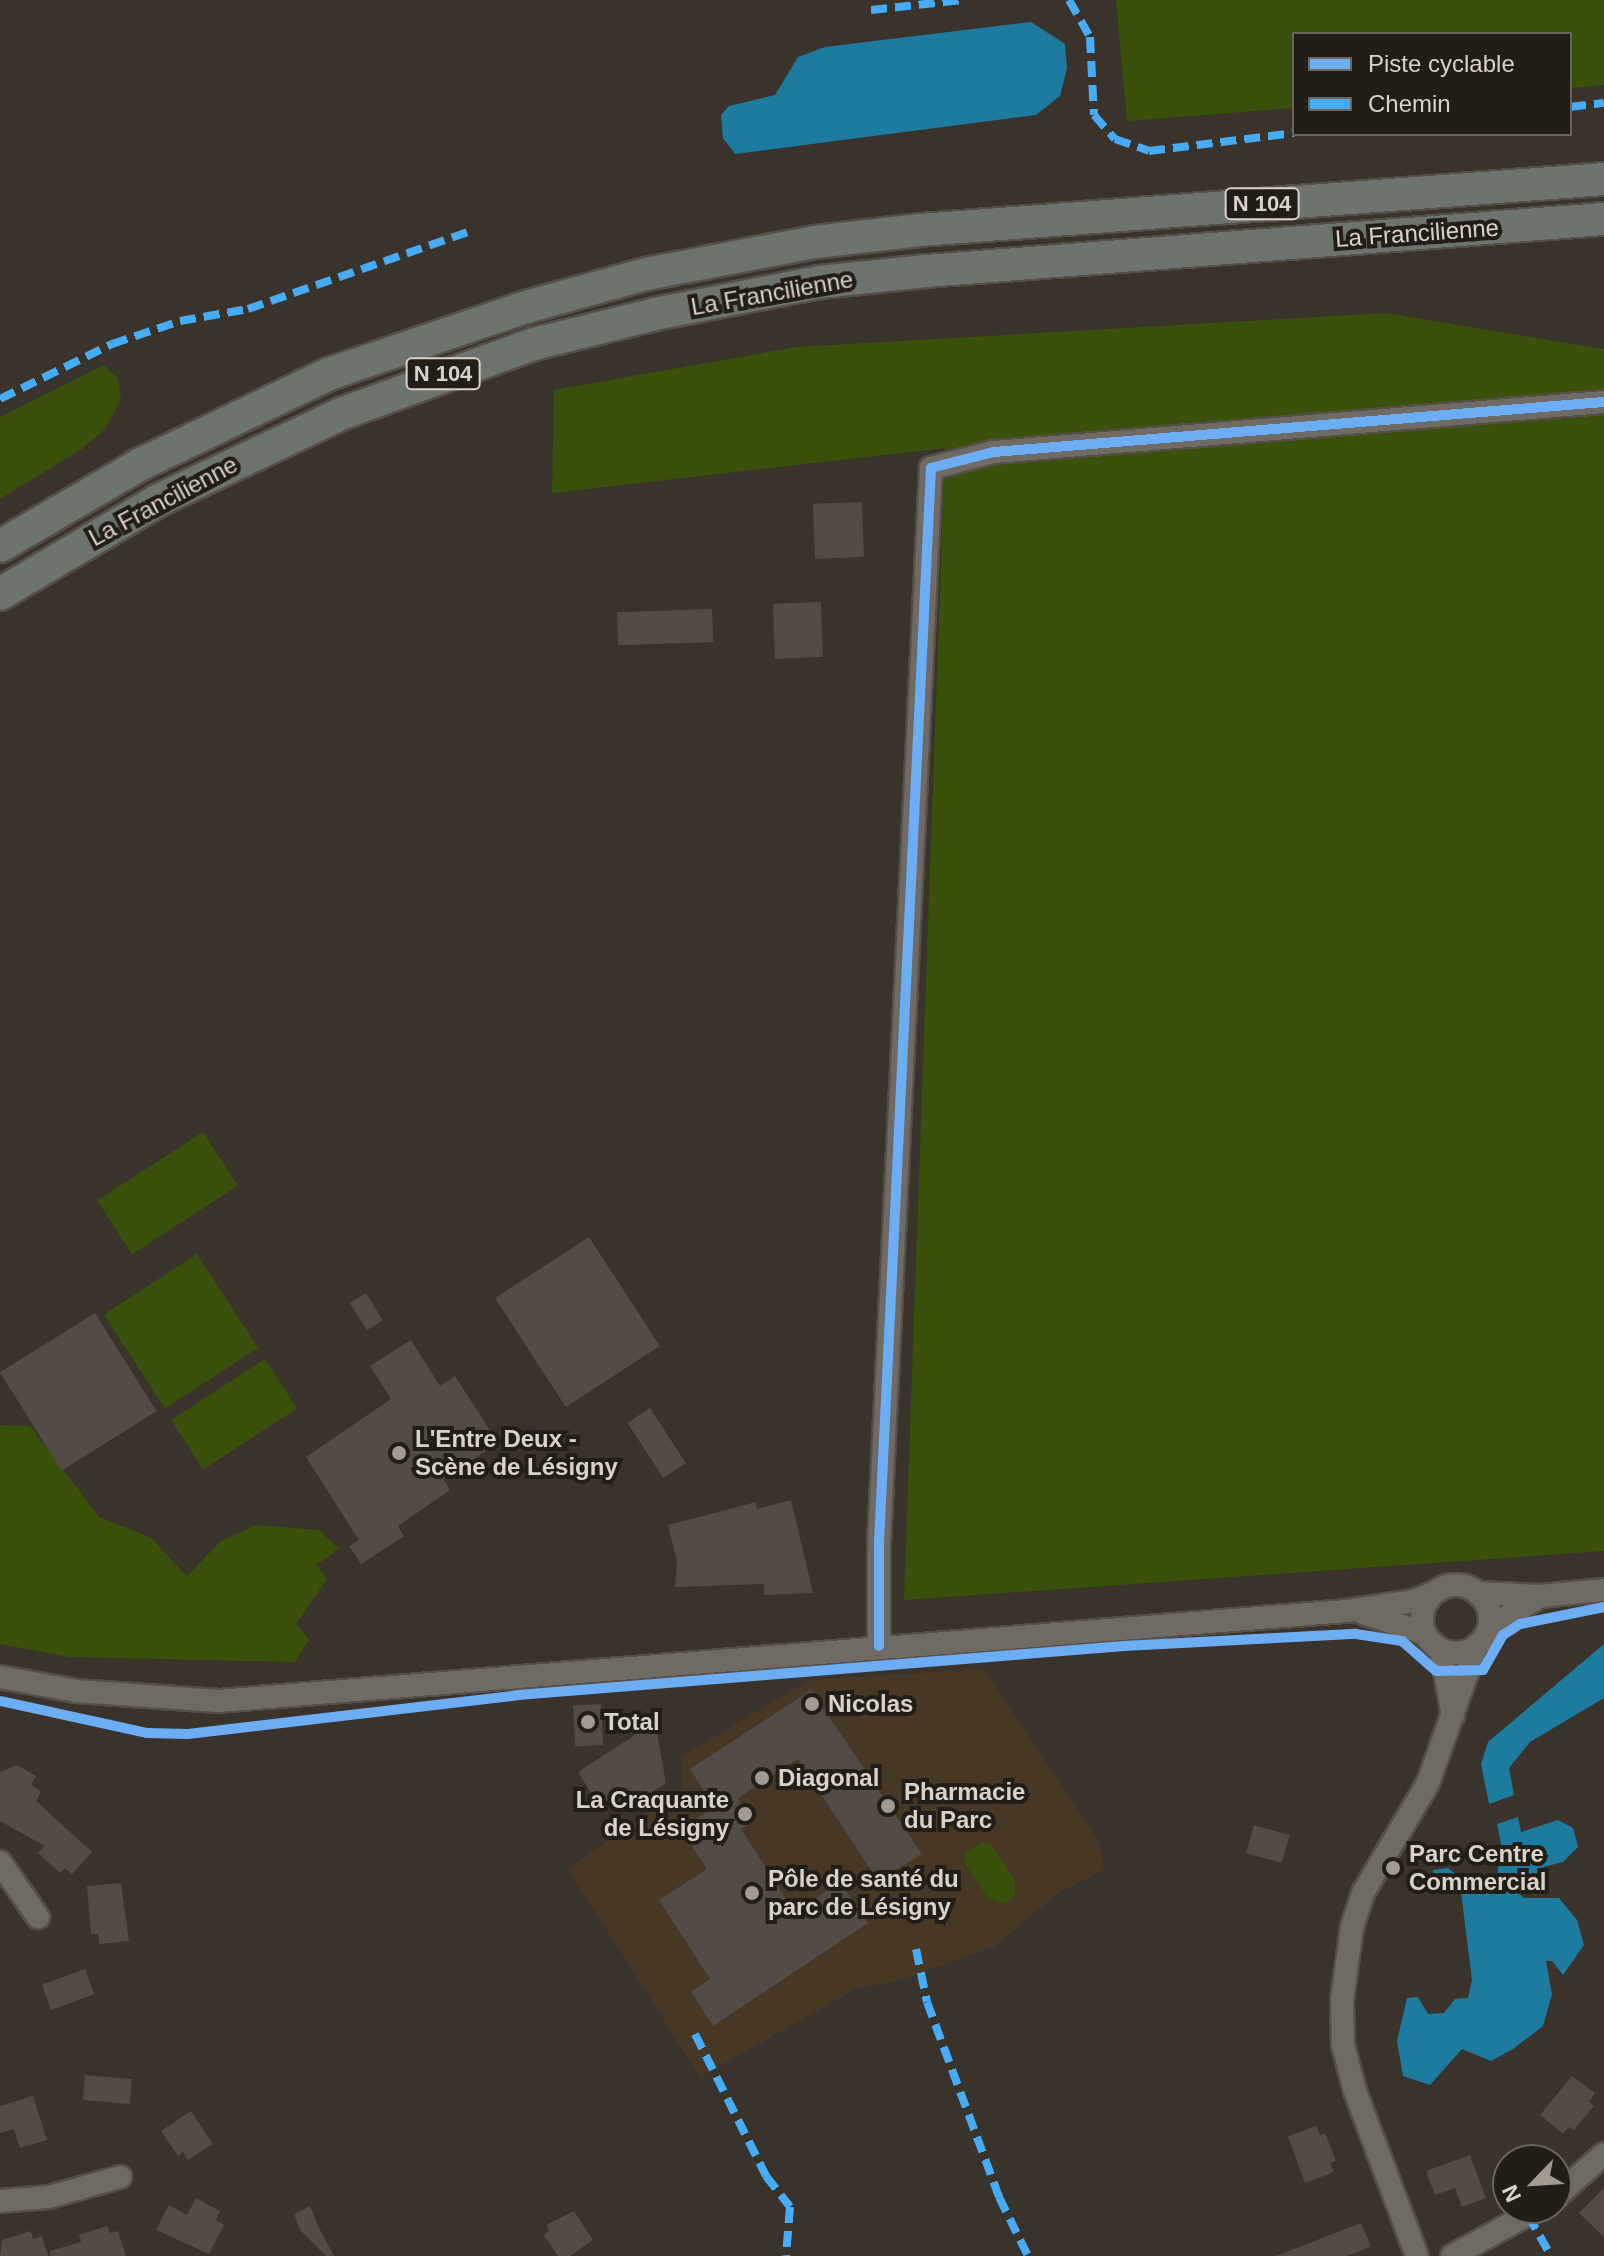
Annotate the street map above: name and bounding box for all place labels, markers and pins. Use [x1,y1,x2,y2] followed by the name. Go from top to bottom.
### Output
[415,1425,618,1481] place label: L'Entre Deux - Scène de Lésigny
[390,1444,408,1462] marker: L'Entre Deux - Scène de Lésigny
[828,1690,913,1718] place label: Nicolas
[803,1695,821,1713] marker: Nicolas
[604,1708,660,1736] place label: Total
[579,1713,597,1731] marker: Total
[778,1764,879,1792] place label: Diagonal
[753,1769,771,1787] marker: Diagonal
[904,1778,1025,1834] place label: Pharmacie du Parc
[576,1786,729,1842] place label: La Craquante de Lésigny
[879,1797,897,1815] marker: Pharmacie du Parc
[736,1805,754,1823] marker: La Craquante de Lésigny
[1409,1840,1546,1896] place label: Parc Centre Commercial
[1384,1859,1402,1877] marker: Parc Centre Commercial
[768,1865,959,1921] place label: Pôle de santé du parc de Lésigny
[743,1884,761,1902] marker: Pôle de santé du parc de Lésigny

